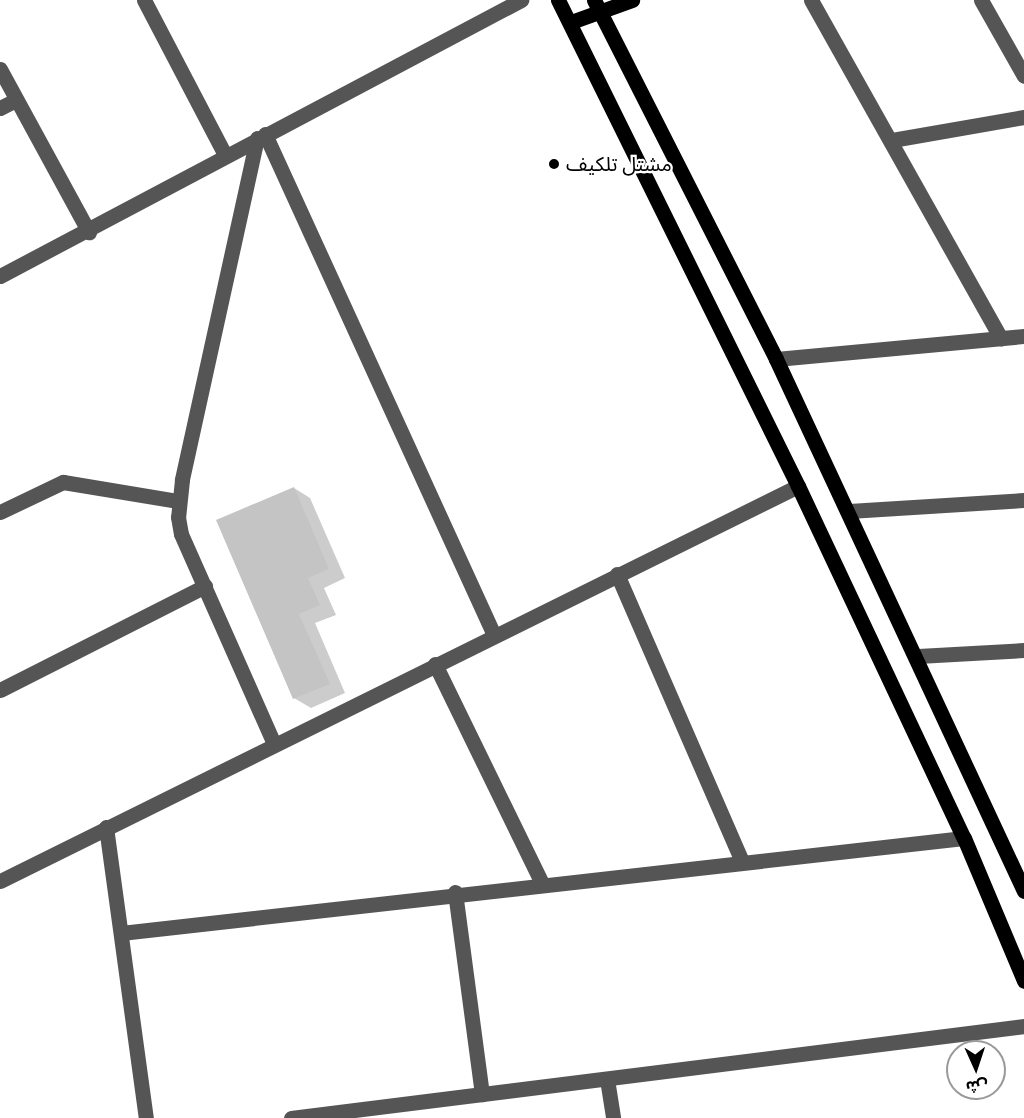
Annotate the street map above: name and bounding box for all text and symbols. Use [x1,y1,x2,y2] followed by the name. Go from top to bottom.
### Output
[566,152,672,176] place label: مشتل تلكيف
[547,157,561,171] marker: مشتل تلكيف
[946,1040,1006,1100] north arrow
[965,1076,988,1097] text: ش

